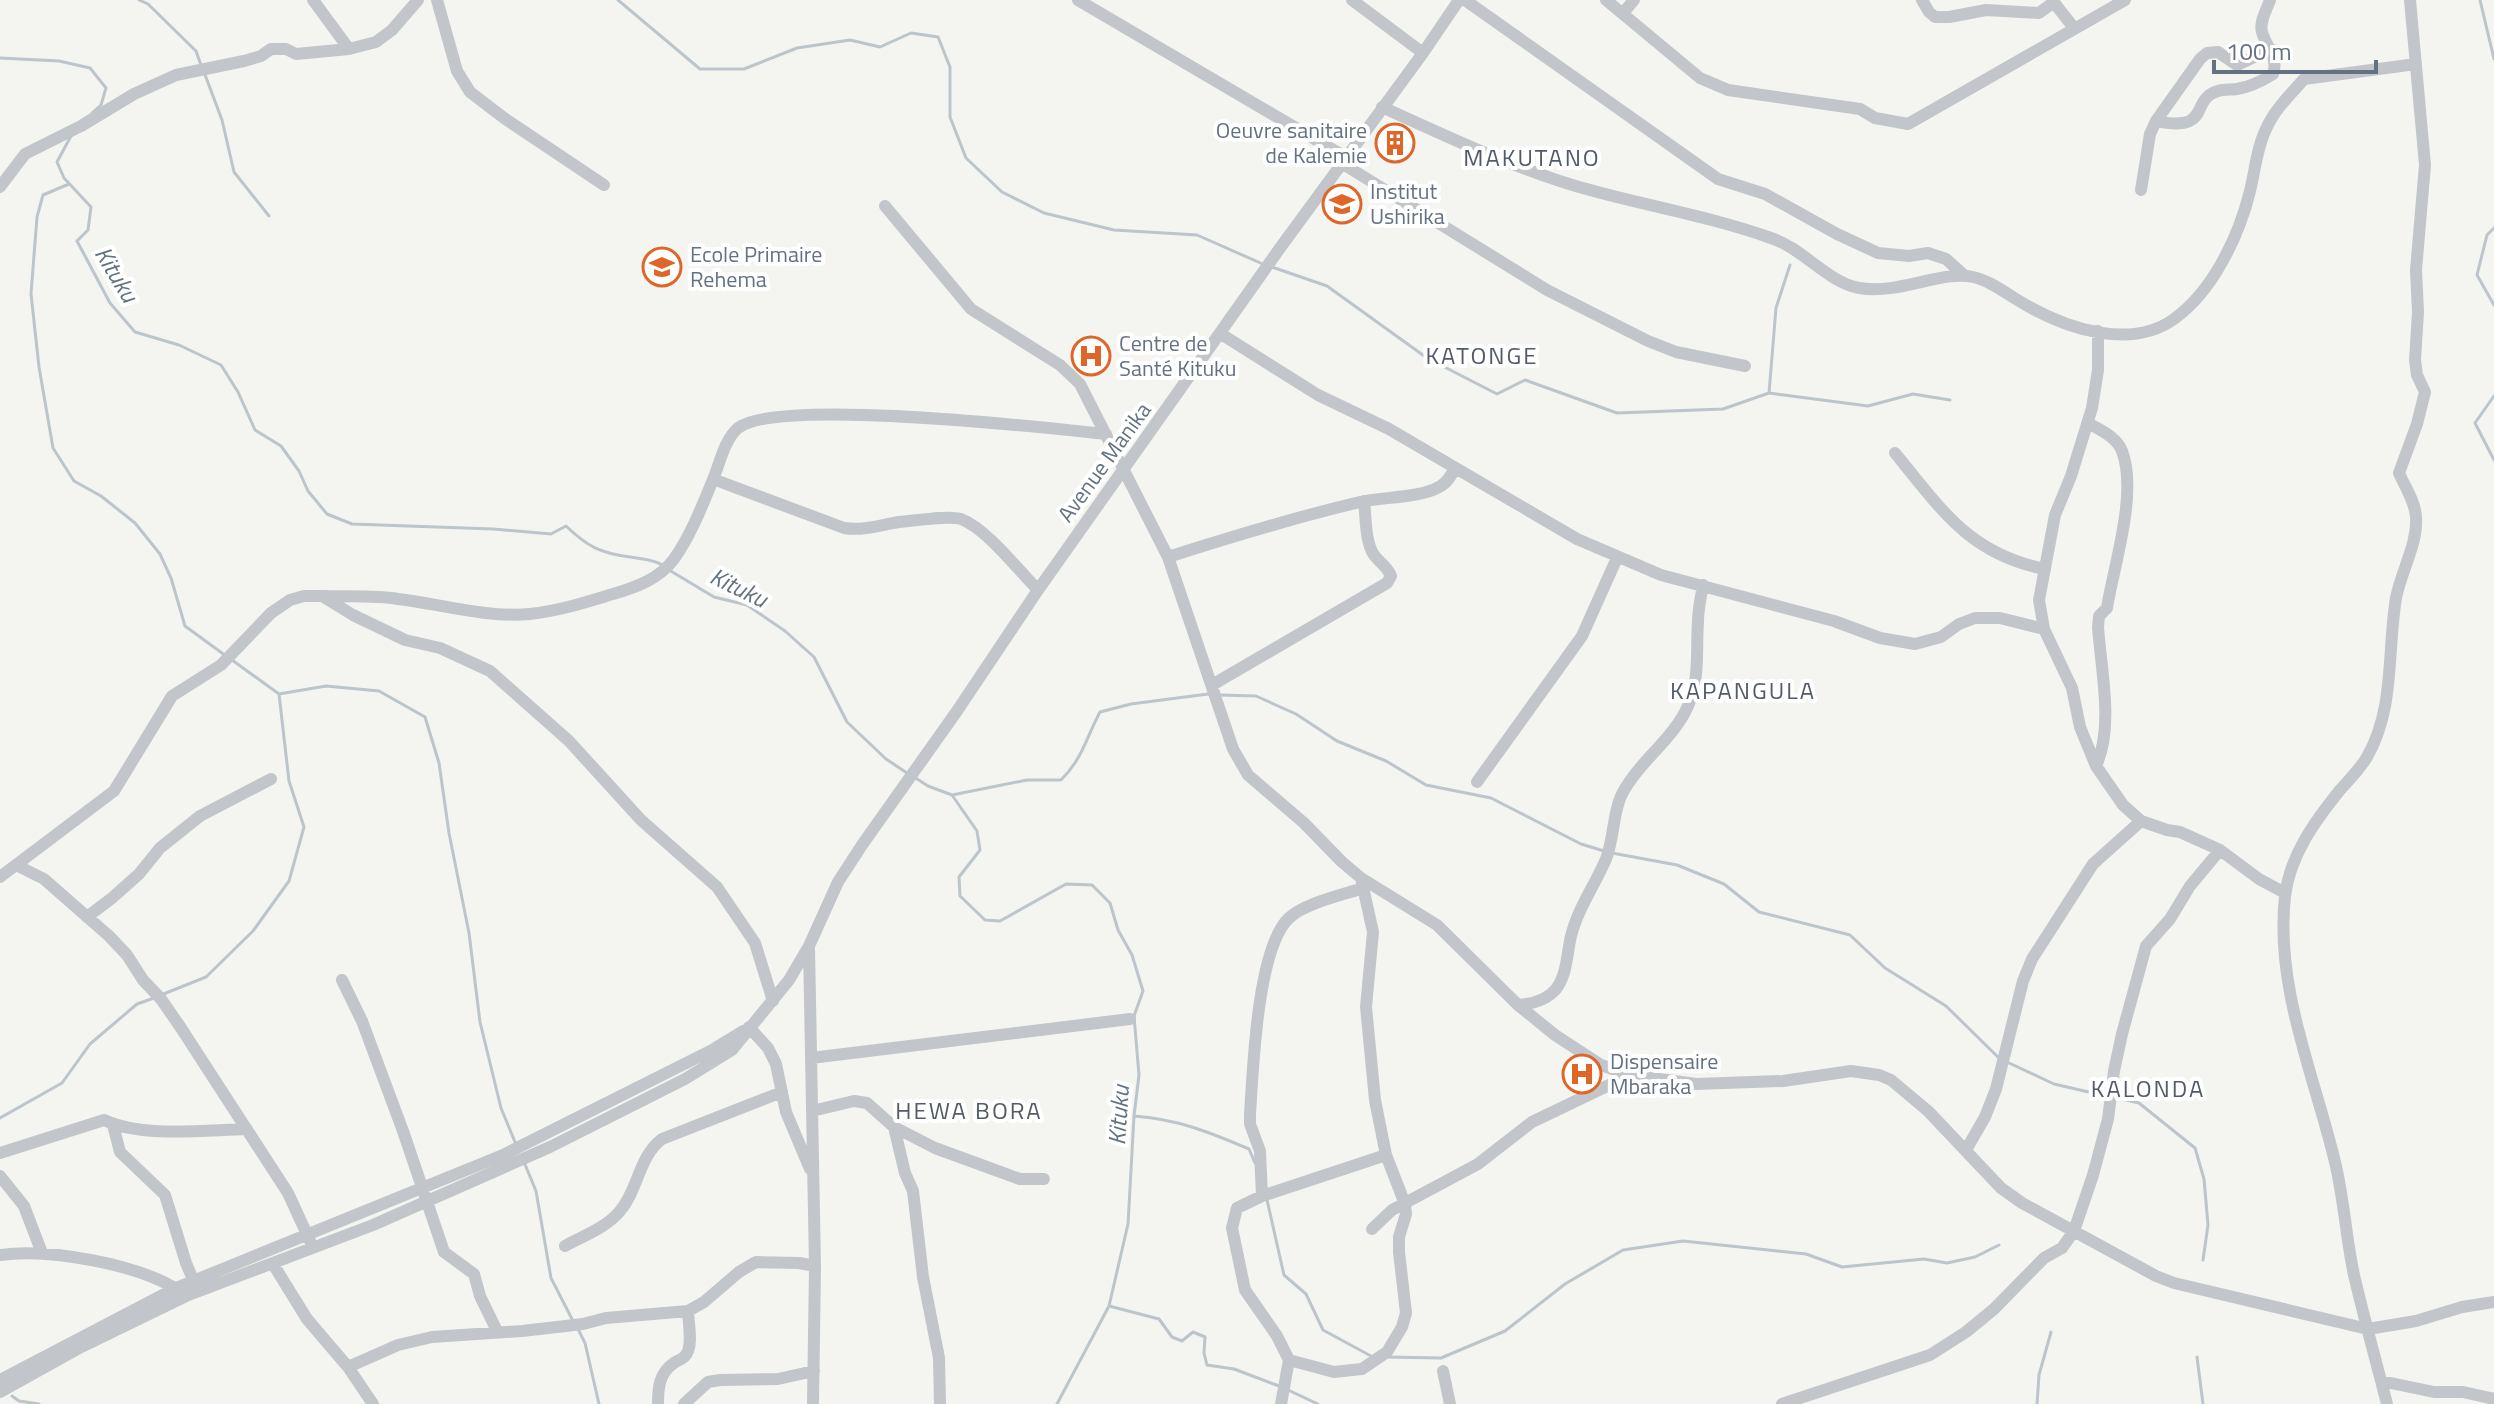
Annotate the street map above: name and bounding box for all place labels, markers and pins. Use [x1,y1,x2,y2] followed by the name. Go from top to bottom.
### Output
[1216,113,1367,172] place label: Oeuvre sanitaire de Kalemie
[1374,122,1416,164] building icon: Oeuvre sanitaire de Kalemie
[1370,174,1445,233] place label: Institut Ushirika
[1321,183,1363,225] school or university icon: Institut Ushirika
[690,237,822,296] place label: Ecole Primaire Rehema
[641,246,683,288] school or university icon: Ecole Primaire Rehema
[1119,326,1236,385] place label: Centre de Santé Kituku
[1070,335,1112,377] hospital icon: Centre de Santé Kituku
[1610,1044,1718,1103] place label: Dispensaire Mbaraka
[1561,1053,1603,1095] hospital icon: Dispensaire Mbaraka

